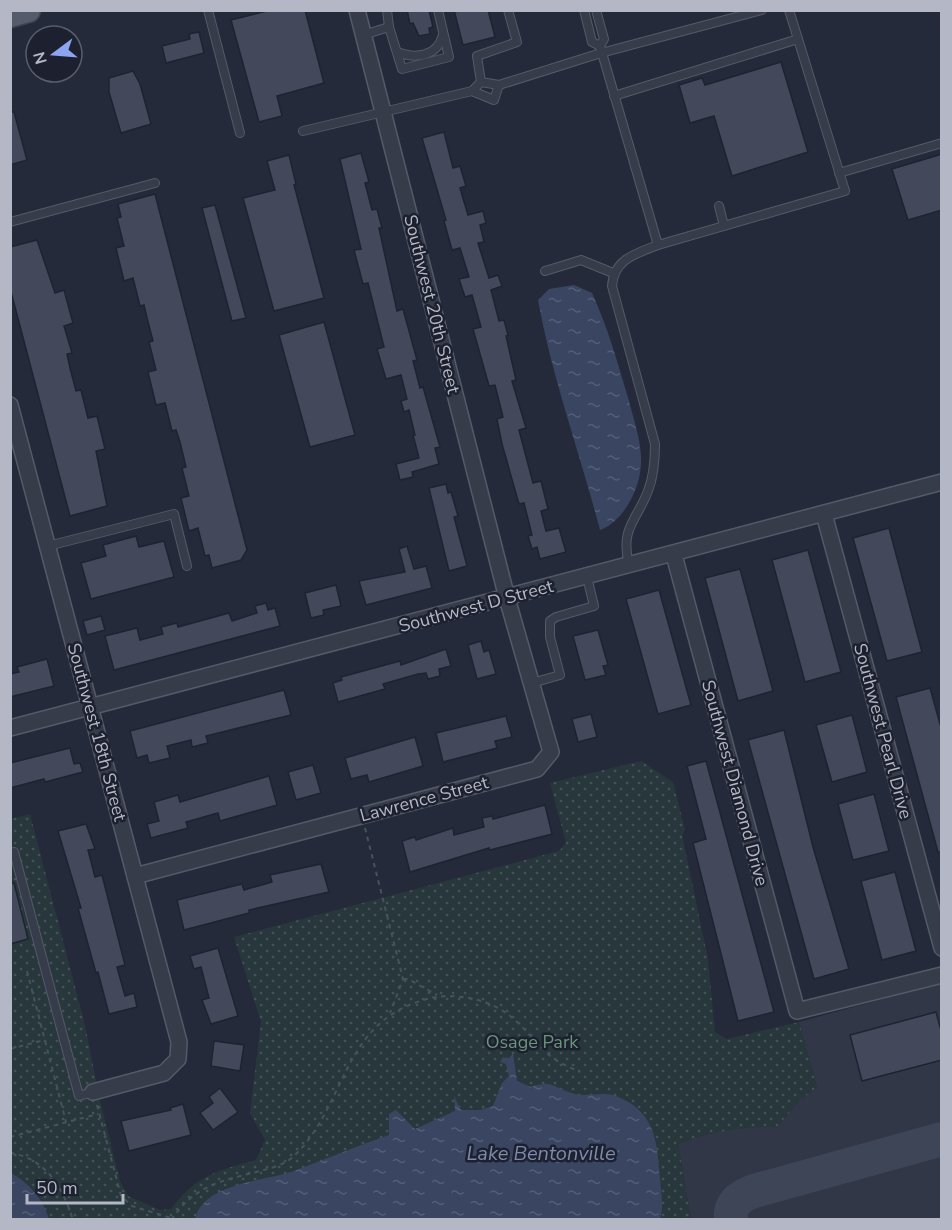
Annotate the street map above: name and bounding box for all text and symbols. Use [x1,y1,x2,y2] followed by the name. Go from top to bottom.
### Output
[24,24,84,84] north arrow
[28,49,53,67] text: N
[398,212,466,397] street label: Southwest 20th Street
[396,574,556,638] street label: Southwest D Street
[62,640,133,824] street label: Southwest 18th Street
[848,641,918,821] street label: Southwest Pearl Drive
[696,677,774,889] street label: Southwest Diamond Drive
[357,770,492,828] street label: Lawrence Street
[486,1030,579,1054] park label: Osage Park
[466,1140,616,1167] water label: Lake Bentonville
[27,1167,123,1205] scale bar
[36,1176,78,1200] text: 50 m

